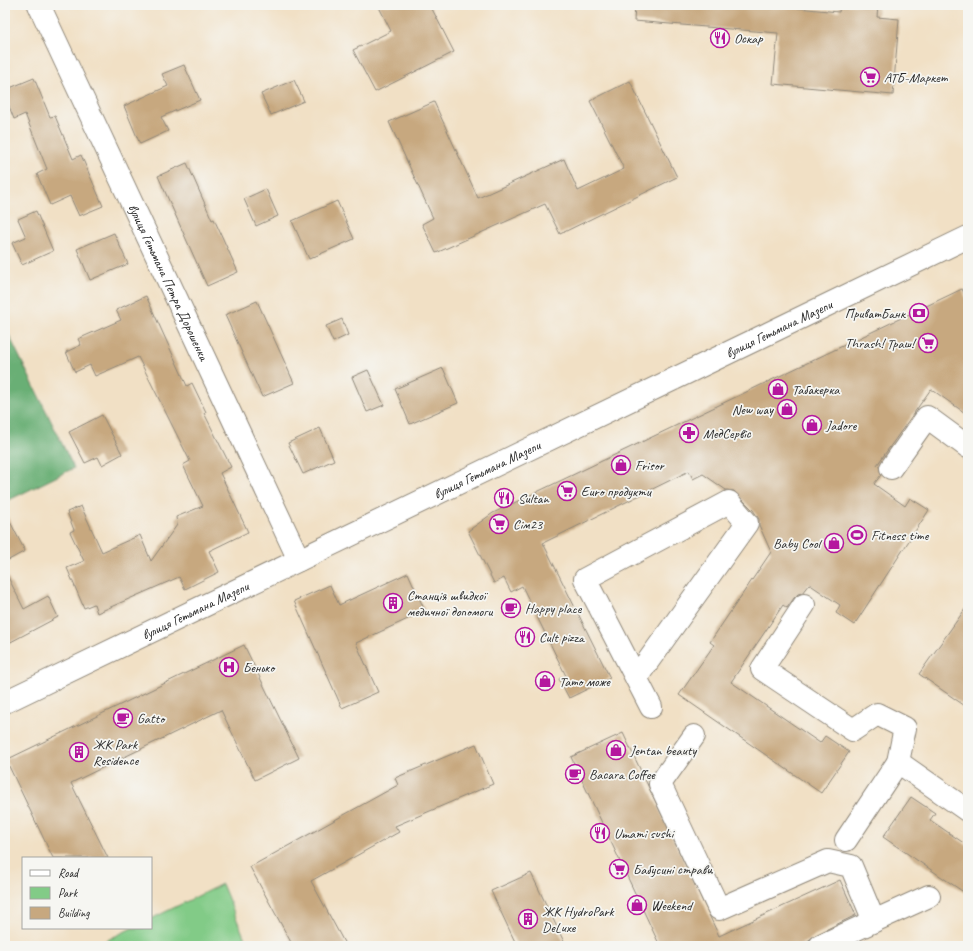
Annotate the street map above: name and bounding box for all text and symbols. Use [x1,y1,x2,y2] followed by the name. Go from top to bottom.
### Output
[709,27,731,49] restaurant icon: Оскар
[734,30,763,47] place label: Оскар
[859,66,881,88] supermarket icon: АТБ-Маркет
[884,69,949,86] place label: АТБ-Маркет
[125,201,213,364] street label: вулиця Гетьмана Петра Дорошенка
[723,295,836,361] street label: вулиця Гетьмана Мазепи
[908,302,930,324] bank icon: ПриватБанк
[845,305,907,322] place label: ПриватБанк
[917,332,939,354] supermarket icon: Thrash! Траш!
[845,335,917,352] place label: Thrash! Траш!
[767,378,789,400] shop icon: Табакерка
[792,381,840,398] place label: Табакерка
[776,398,798,420] shop icon: New way
[732,401,774,418] place label: New way
[801,414,823,436] shop icon: Jadore
[825,417,858,434] place label: Jadore
[678,422,700,444] pharmacy icon: МедСервіс
[703,425,752,442] place label: МедСервіс
[431,436,545,502] street label: вулиця Гетьмана Мазепи
[610,454,632,476] shop icon: Frisor
[635,457,665,474] place label: Frisor
[556,480,578,502] supermarket icon: Euro продукти
[581,483,653,500] place label: Euro продукти
[493,487,515,509] restaurant icon: Sultan
[518,490,549,507] place label: Sultan
[488,513,510,535] supermarket icon: Сім23
[513,516,544,533] place label: Сім23
[846,524,868,546] sports icon: Fitness time
[871,527,930,544] place label: Fitness time
[823,532,845,554] shop icon: Baby Cool
[773,535,823,552] place label: Baby Cool
[139,576,253,643] street label: вулиця Гетьмана Мазепи
[407,587,493,620] place label: Станція швидкої медичної допомоги
[382,592,404,614] building icon: Станція швидкої медичної допомоги
[500,597,522,619] cafe icon: Happy place
[525,600,583,617] place label: Happy place
[514,626,536,648] restaurant icon: Cult pizza
[539,629,585,646] place label: Cult pizza
[218,656,240,678] hospital icon: Бенько
[243,659,276,676] place label: Бенько
[534,670,556,692] shop icon: Тато може
[559,673,611,690] place label: Тато може
[112,707,134,729] cafe icon: Gatto
[137,710,166,727] place label: Gatto
[93,736,140,769] place label: ЖК Park Residence
[605,739,627,761] shop icon: Jentan beauty
[68,741,90,763] building icon: ЖК Park Residence
[629,742,698,759] place label: Jentan beauty
[564,763,586,785] cafe icon: Bacara Coffee
[589,766,656,783] place label: Bacara Coffee
[589,822,611,844] restaurant icon: Umami sushi
[614,825,676,842] place label: Umami sushi
[22,857,152,929] legend
[608,858,630,880] supermarket icon: Бабусині страви
[633,861,713,878] place label: Бабусині страви
[58,865,80,881] text: Road
[58,885,79,901] text: Park
[626,894,648,916] shop icon: Weekend
[651,897,694,914] place label: Weekend
[542,903,615,936] place label: ЖК HydroPark DeLuxe
[58,905,90,921] text: Building
[517,908,539,930] building icon: ЖК HydroPark DeLuxe

